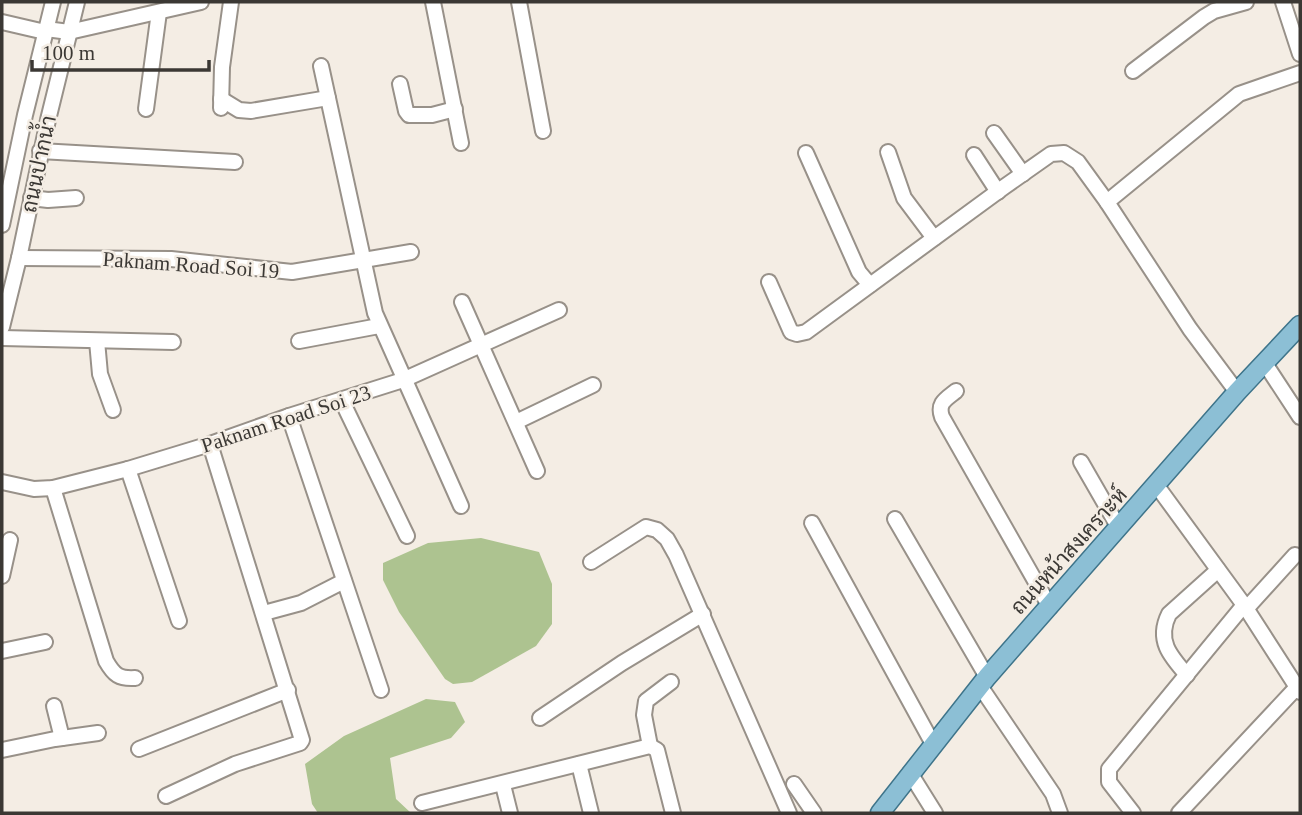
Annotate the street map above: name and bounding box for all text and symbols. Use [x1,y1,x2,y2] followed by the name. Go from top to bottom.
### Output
[32,28,208,72] scale bar
[42,41,95,65] text: 100 m
[11,112,61,215] street label: ถนนปากน้ำ
[102,247,280,283] street label: Paknam Road Soi 19
[198,380,374,458] street label: Paknam Road Soi 23
[1005,482,1132,619] street label: ถนนหน้าสงเคราะห์

